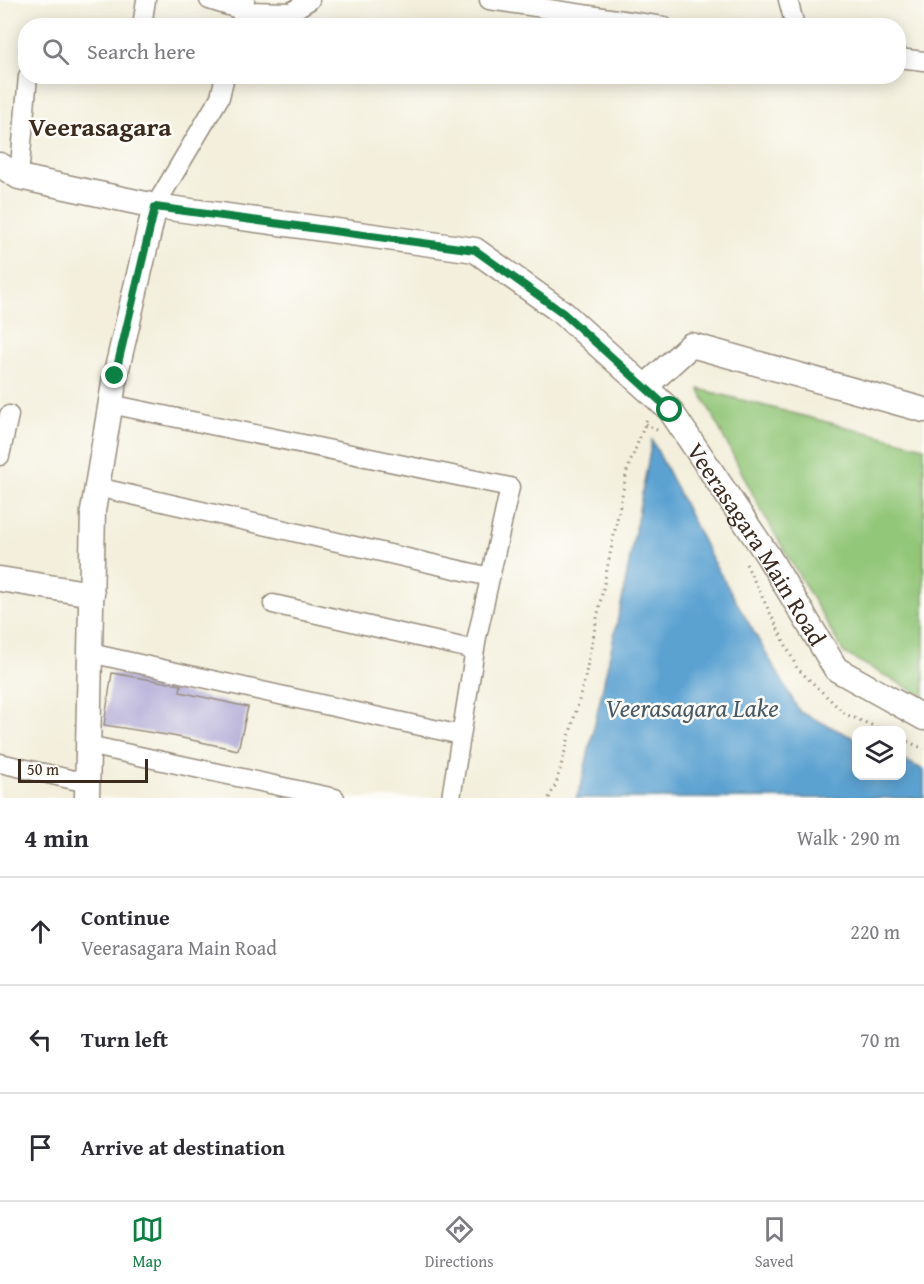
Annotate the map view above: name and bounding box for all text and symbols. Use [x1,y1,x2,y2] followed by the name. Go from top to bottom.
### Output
[18,18,906,84] search box
[39,35,72,68] icon: search
[87,35,196,67] text: Search here
[29,107,172,146] district label: Veerasagara
[101,362,127,388] route end
[656,396,682,422] route start
[679,435,835,652] street label: Veerasagara Main Road
[605,688,779,727] water label: Veerasagara Lake
[852,726,906,780] map controls
[852,726,906,780] button: layers
[18,756,148,784] scale bar
[27,757,59,781] text: 50 m
[24,818,89,857] text: 4 min
[797,823,900,852] text: Walk · 290 m
[81,901,170,933] text: Continue
[24,915,57,948] icon: ahead
[850,917,900,946] text: 220 m
[81,933,277,962] text: Veerasagara Main Road
[24,1023,57,1056] icon: left
[81,1023,168,1055] text: Turn left
[860,1025,900,1054] text: 70 m
[24,1131,57,1164] icon: arrive
[81,1131,285,1163] text: Arrive at destination
[131,1213,164,1273] tab: Map
[425,1213,494,1273] tab: Directions
[755,1213,793,1273] tab: Saved

